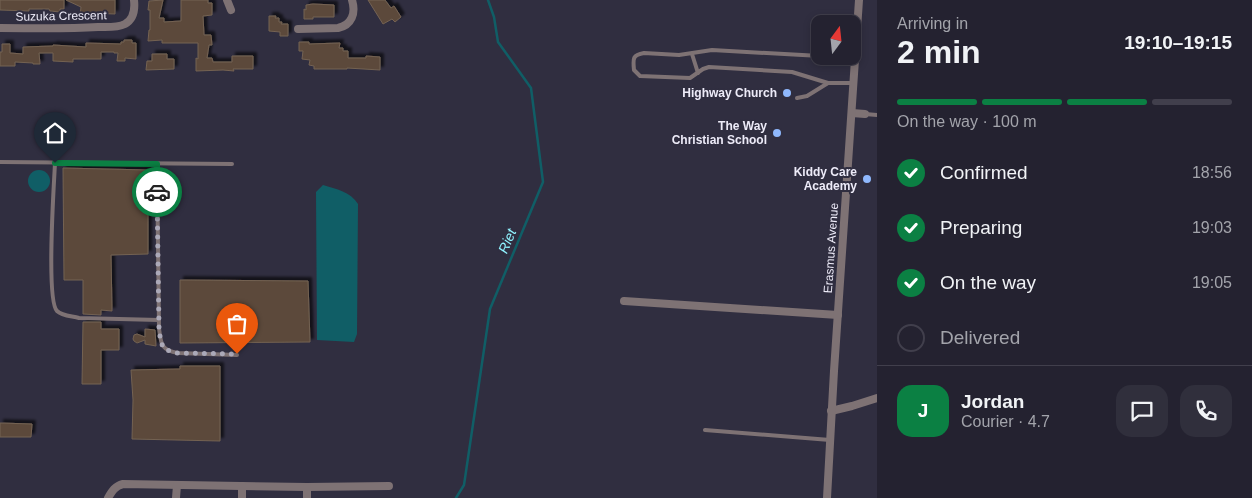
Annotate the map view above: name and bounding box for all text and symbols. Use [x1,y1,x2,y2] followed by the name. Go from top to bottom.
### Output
[15,8,107,24] street label: Suzuka Crescent
[811,15,861,65] north arrow
[811,15,861,65] map controls
[897,15,968,32] text: Arriving in
[1124,32,1232,53] text: 19:10–19:15
[897,34,981,70] text: 2 min
[682,86,777,100] place label: Highway Church
[781,87,793,99] marker: Highway Church
[34,112,76,163] pin
[897,113,1037,130] text: On the way · 100 m
[41,119,69,147] icon: home
[672,119,767,147] place label: The Way Christian School
[771,127,783,139] marker: The Way Christian School
[897,159,925,187] icon: check
[940,162,1028,183] text: Confirmed
[1192,164,1232,181] text: 18:56
[794,165,857,193] place label: Kiddy Care Academy
[132,167,182,217] courier
[861,173,873,185] marker: Kiddy Care Academy
[143,178,171,206] icon: car
[821,202,841,294] street label: Erasmus Avenue
[897,214,925,242] icon: check
[940,217,1022,238] text: Preparing
[1192,219,1232,236] text: 19:03
[495,225,520,256] water label: Riet
[897,269,925,297] icon: check
[940,272,1036,293] text: On the way
[1192,274,1232,291] text: 19:05
[216,303,258,354] pin
[223,310,251,338] icon: bag
[940,327,1020,348] text: Delivered
[1116,385,1168,437] button: chat
[1180,385,1232,437] button: phone
[961,391,1024,412] text: Jordan
[918,400,928,421] text: J
[961,413,1050,430] text: Courier · 4.7

